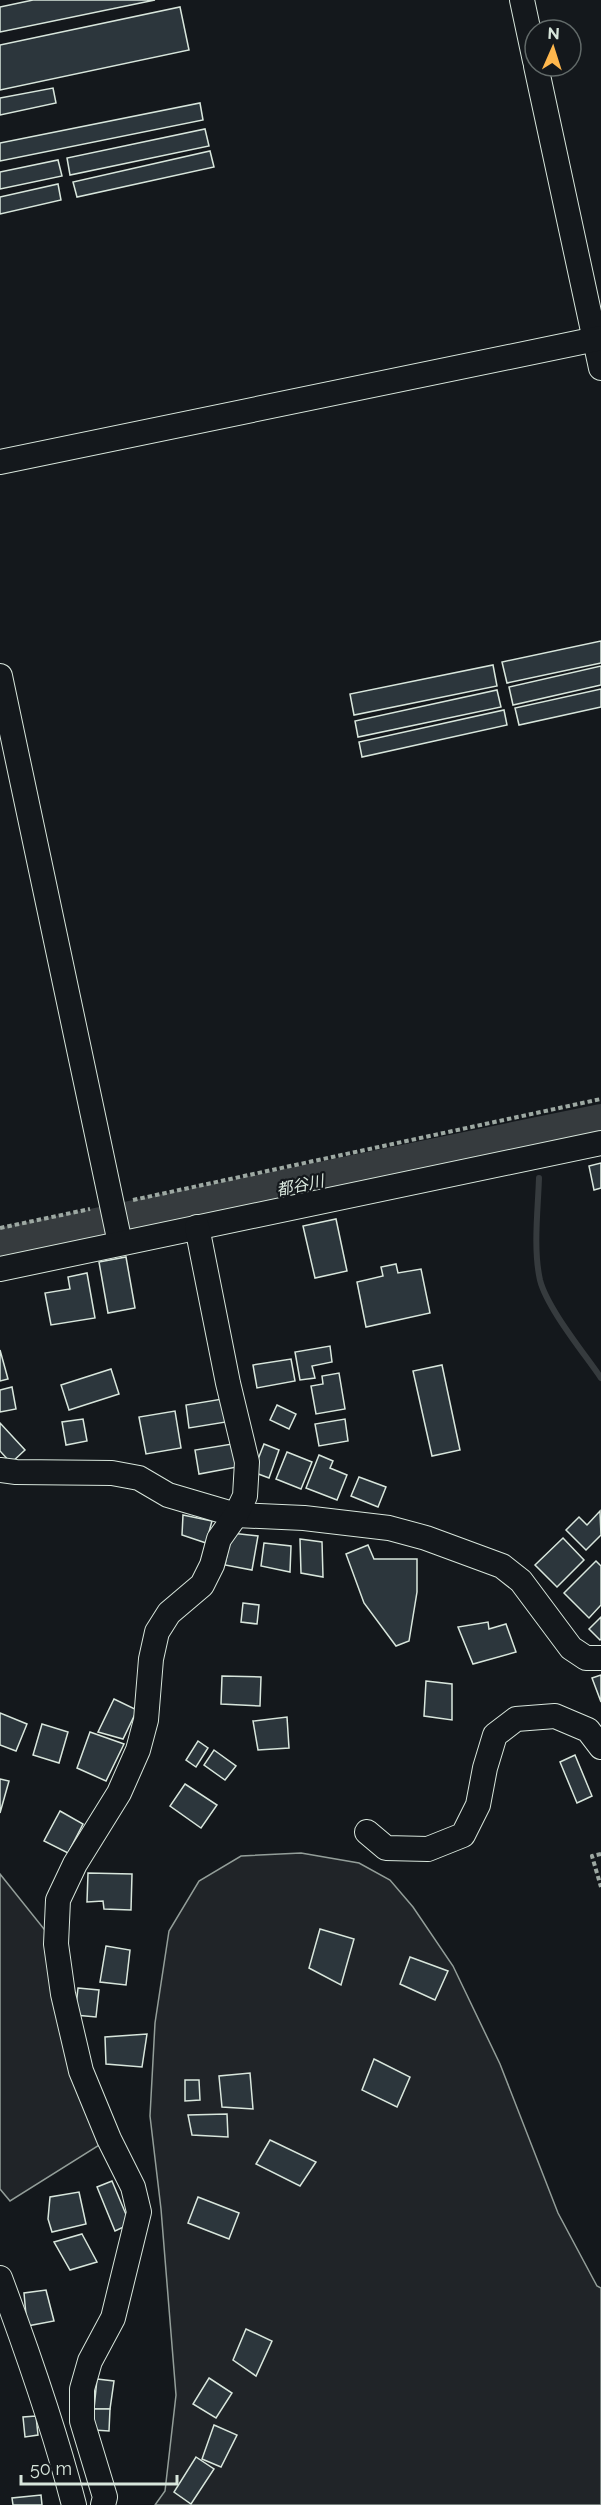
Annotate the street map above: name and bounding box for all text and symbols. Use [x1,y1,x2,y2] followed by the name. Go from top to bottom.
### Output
[523,18,583,78] north arrow
[547,24,560,43] text: N
[275,1171,328,1200] water label: 都谷川
[21,2448,177,2486] scale bar
[30,2458,72,2479] text: 50 m

